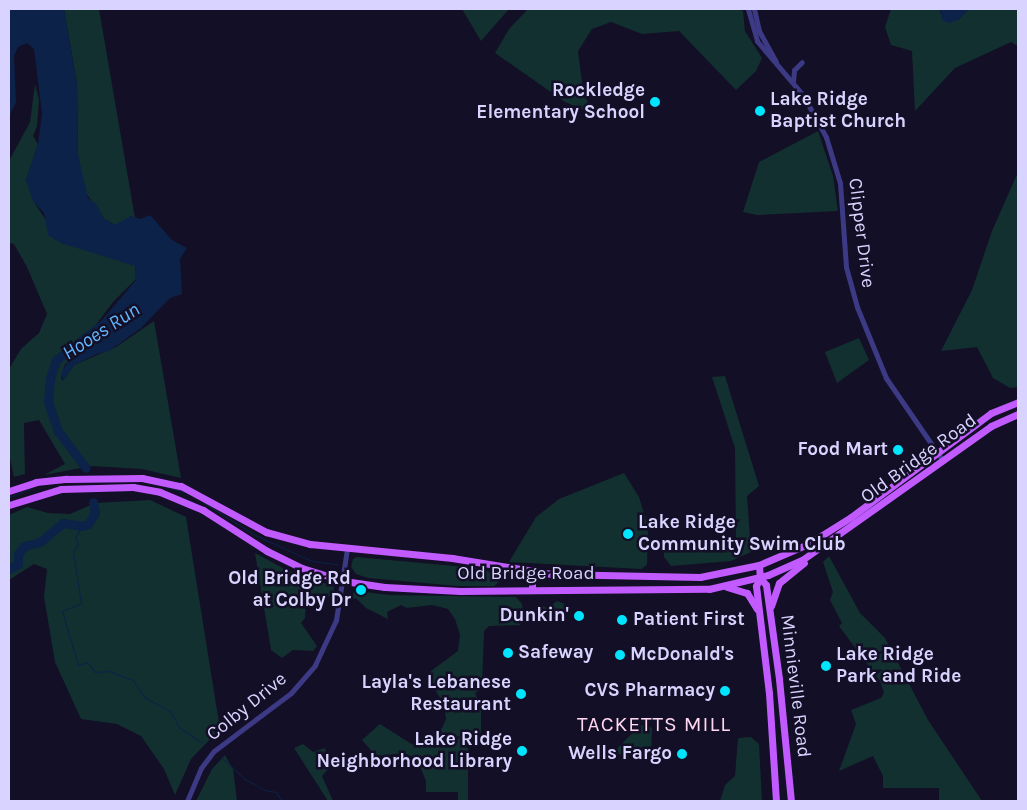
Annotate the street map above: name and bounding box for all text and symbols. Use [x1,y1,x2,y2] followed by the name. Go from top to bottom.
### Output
[476,80,645,124] place label: Rockledge Elementary School
[770,89,906,133] place label: Lake Ridge Baptist Church
[649,96,661,108] marker: Rockledge Elementary School
[754,105,766,117] marker: Lake Ridge Baptist Church
[843,177,879,289] street label: Clipper Drive
[58,297,144,365] water label: Hooes Run
[857,409,981,509] street label: Old Bridge Road
[798,439,888,461] place label: Food Mart
[892,444,904,456] marker: Food Mart
[638,512,846,556] place label: Lake Ridge Community Swim Club
[622,528,634,540] marker: Lake Ridge Community Swim Club
[457,563,595,585] street label: Old Bridge Road
[228,568,351,612] place label: Old Bridge Rd at Colby Dr
[355,584,367,596] marker: Old Bridge Rd at Colby Dr
[499,605,569,627] place label: Dunkin'
[633,609,745,631] place label: Patient First
[573,610,585,622] marker: Dunkin'
[615,613,629,627] marker: Patient First
[775,613,815,759] street label: Minnieville Road
[518,642,593,664] place label: Safeway
[630,644,734,666] place label: McDonald's
[836,644,961,688] place label: Lake Ridge Park and Ride
[502,647,514,659] marker: Safeway
[614,649,626,661] marker: McDonald's
[820,660,832,672] marker: Lake Ridge Park and Ride
[202,668,292,746] street label: Colby Drive
[362,672,511,716] place label: Layla's Lebanese Restaurant
[584,680,715,702] place label: CVS Pharmacy
[719,685,731,697] marker: CVS Pharmacy
[515,688,527,700] marker: Layla's Lebanese Restaurant
[575,711,733,737] district label: TACKETTS MILL
[317,729,512,773] place label: Lake Ridge Neighborhood Library
[568,743,672,765] place label: Wells Fargo
[516,745,528,757] marker: Lake Ridge Neighborhood Library
[676,748,688,760] marker: Wells Fargo

